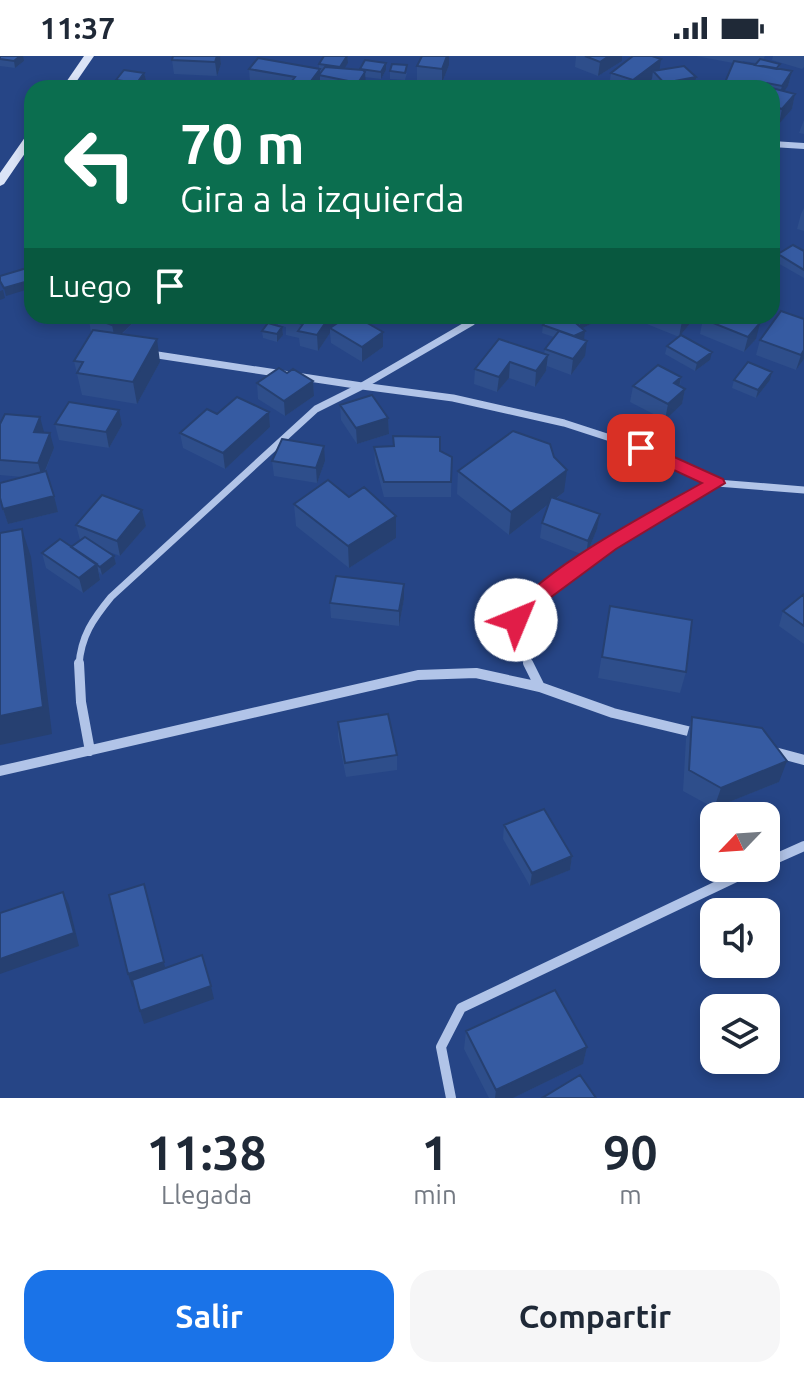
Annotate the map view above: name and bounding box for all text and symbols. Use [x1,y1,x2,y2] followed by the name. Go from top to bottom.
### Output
[40,11,115,45] text: 11:37
[48,112,152,216] icon: left
[180,112,305,175] text: 70 m
[180,178,464,219] text: Gira a la izquierda
[148,264,192,308] icon: arrive
[48,269,132,303] text: Luego
[607,414,675,482] pin
[619,426,663,470] icon: arrive
[474,578,558,662] position arrow
[700,802,780,882] north arrow
[700,802,780,1074] map controls
[700,898,780,978] button: sound
[700,994,780,1074] button: layers
[147,1125,267,1179] text: 11:38
[421,1125,449,1179] text: 1
[603,1125,657,1179] text: 90
[161,1180,252,1209] text: Llegada
[413,1180,457,1209] text: min
[619,1180,642,1209] text: m
[24,1270,394,1362] button: Salir
[410,1270,780,1362] button: Compartir

